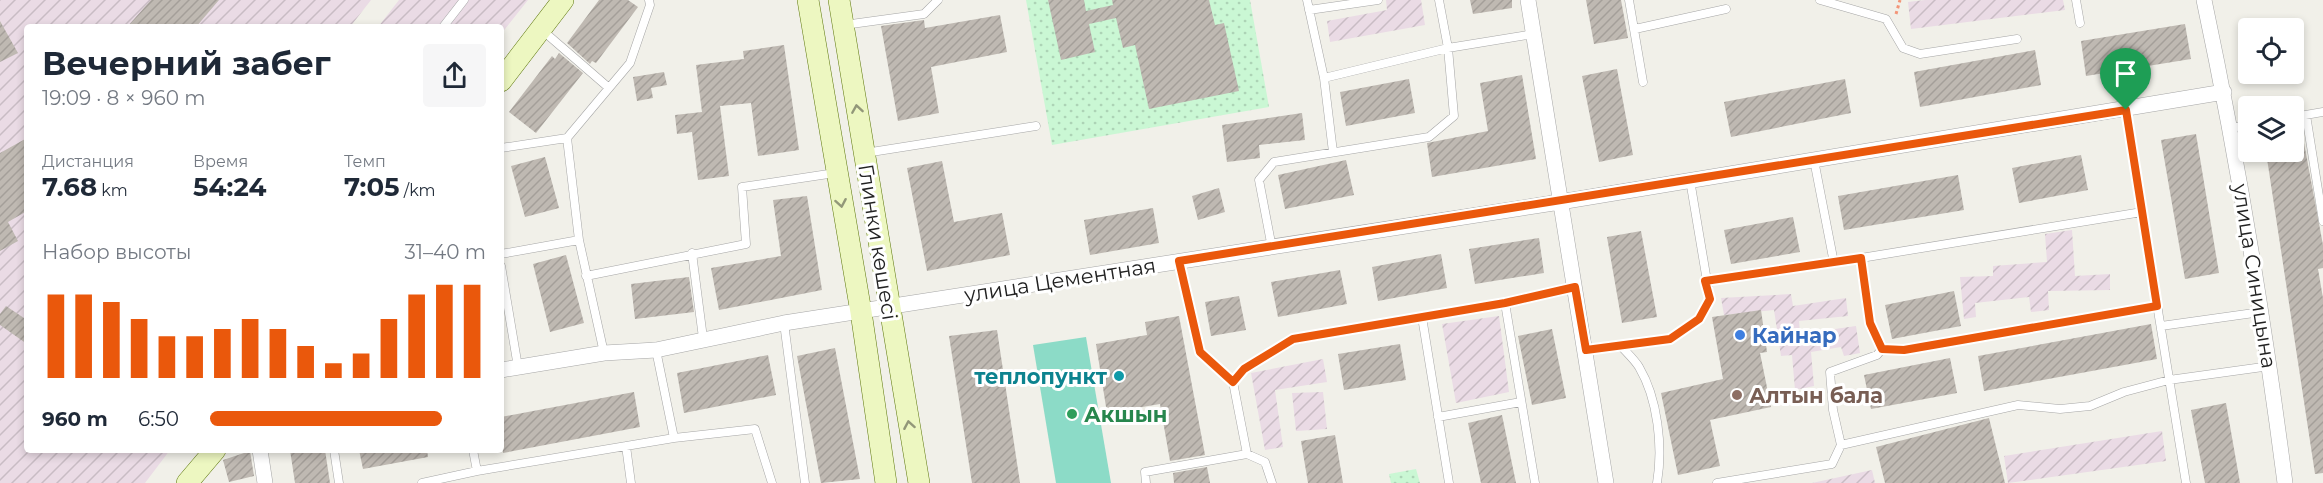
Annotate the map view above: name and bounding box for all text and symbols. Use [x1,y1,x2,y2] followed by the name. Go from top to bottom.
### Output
[2238,18,2304,162] map controls
[2238,18,2304,84] button: locate
[42,43,331,83] text: Вечерний забег
[423,44,486,107] button: share
[2100,48,2151,110] pin
[2109,57,2142,90] icon: arrive
[42,86,205,110] text: 19:09 · 8 × 960 m
[2238,96,2304,162] button: layers
[851,104,863,113] one-way arrow
[42,152,134,171] text: Дистанция
[193,152,248,171] text: Время
[344,152,386,171] text: Темп
[853,162,903,322] street label: Глинки көшесі
[42,171,97,203] text: 7.68
[193,171,266,203] text: 54:24
[344,171,400,203] text: 7:05
[97,181,128,200] text: km
[400,181,436,200] text: /km
[2228,181,2282,370] street label: улица Синицына
[834,197,847,207] one-way arrow
[42,240,191,264] text: Набор высоты
[404,240,486,264] text: 31–40 m
[961,252,1158,308] street label: улица Цементная
[1752,323,1836,348] place label: Кайнар
[1733,328,1747,342] marker: Кайнар
[974,364,1108,389] place label: теплопункт
[1112,369,1126,383] marker: теплопункт
[1749,383,1883,408] place label: Алтын бала
[1730,388,1744,402] marker: Алтын бала
[1084,402,1167,427] place label: Акшын
[42,407,108,431] text: 960 m
[138,407,179,431] text: 6:50
[1065,407,1079,421] marker: Акшын
[904,421,916,430] one-way arrow

